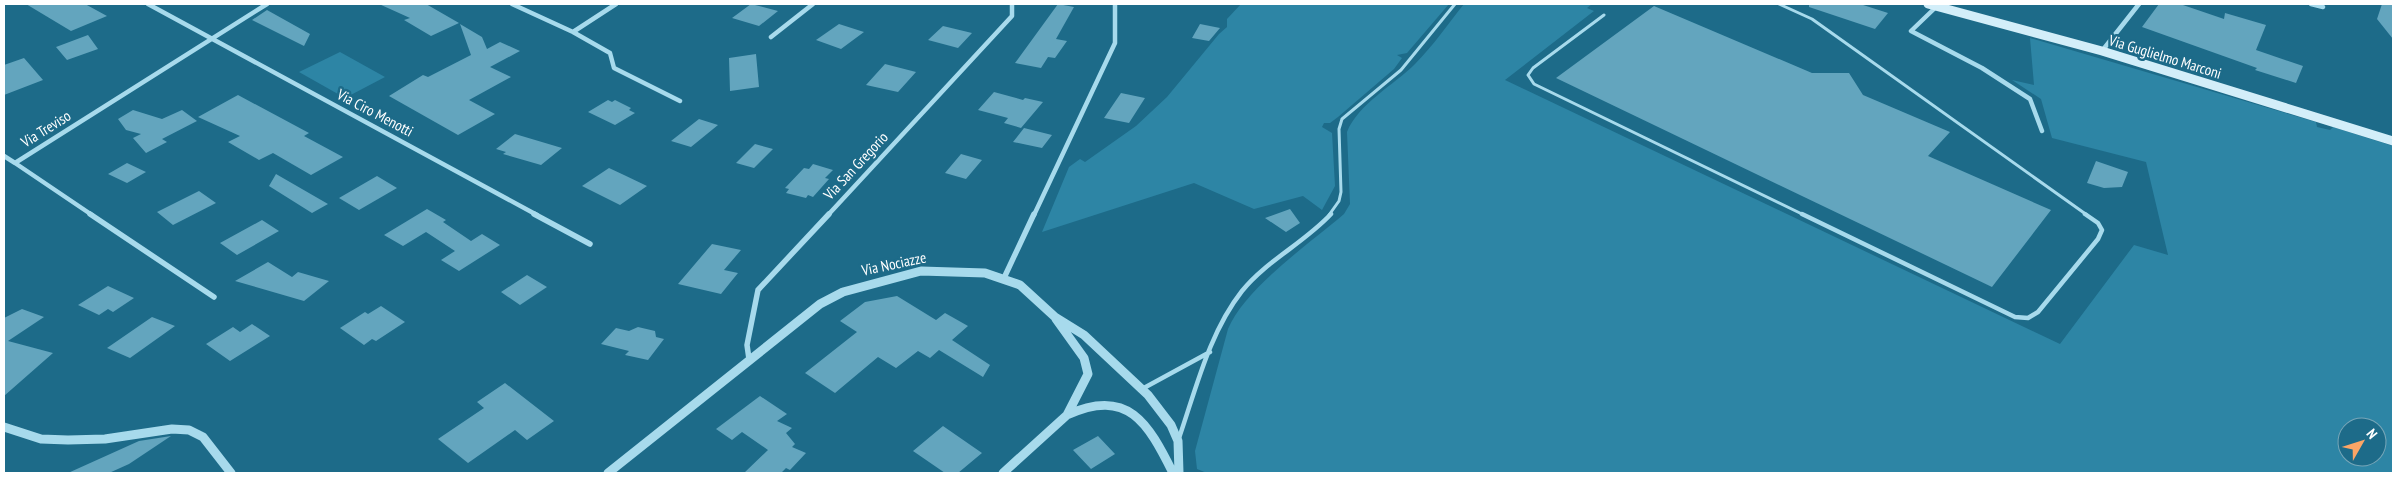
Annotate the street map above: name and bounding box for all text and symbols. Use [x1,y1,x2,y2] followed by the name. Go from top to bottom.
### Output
[2106,30,2224,83] street label: Via Guglielmo Marconi
[333,84,417,141] street label: Via Ciro Menotti
[16,106,74,152] street label: Via Treviso
[819,128,892,204] street label: Via San Gregorio
[859,247,928,280] street label: Via Nociazze
[2337,417,2387,467] north arrow
[2363,425,2381,442] text: N

